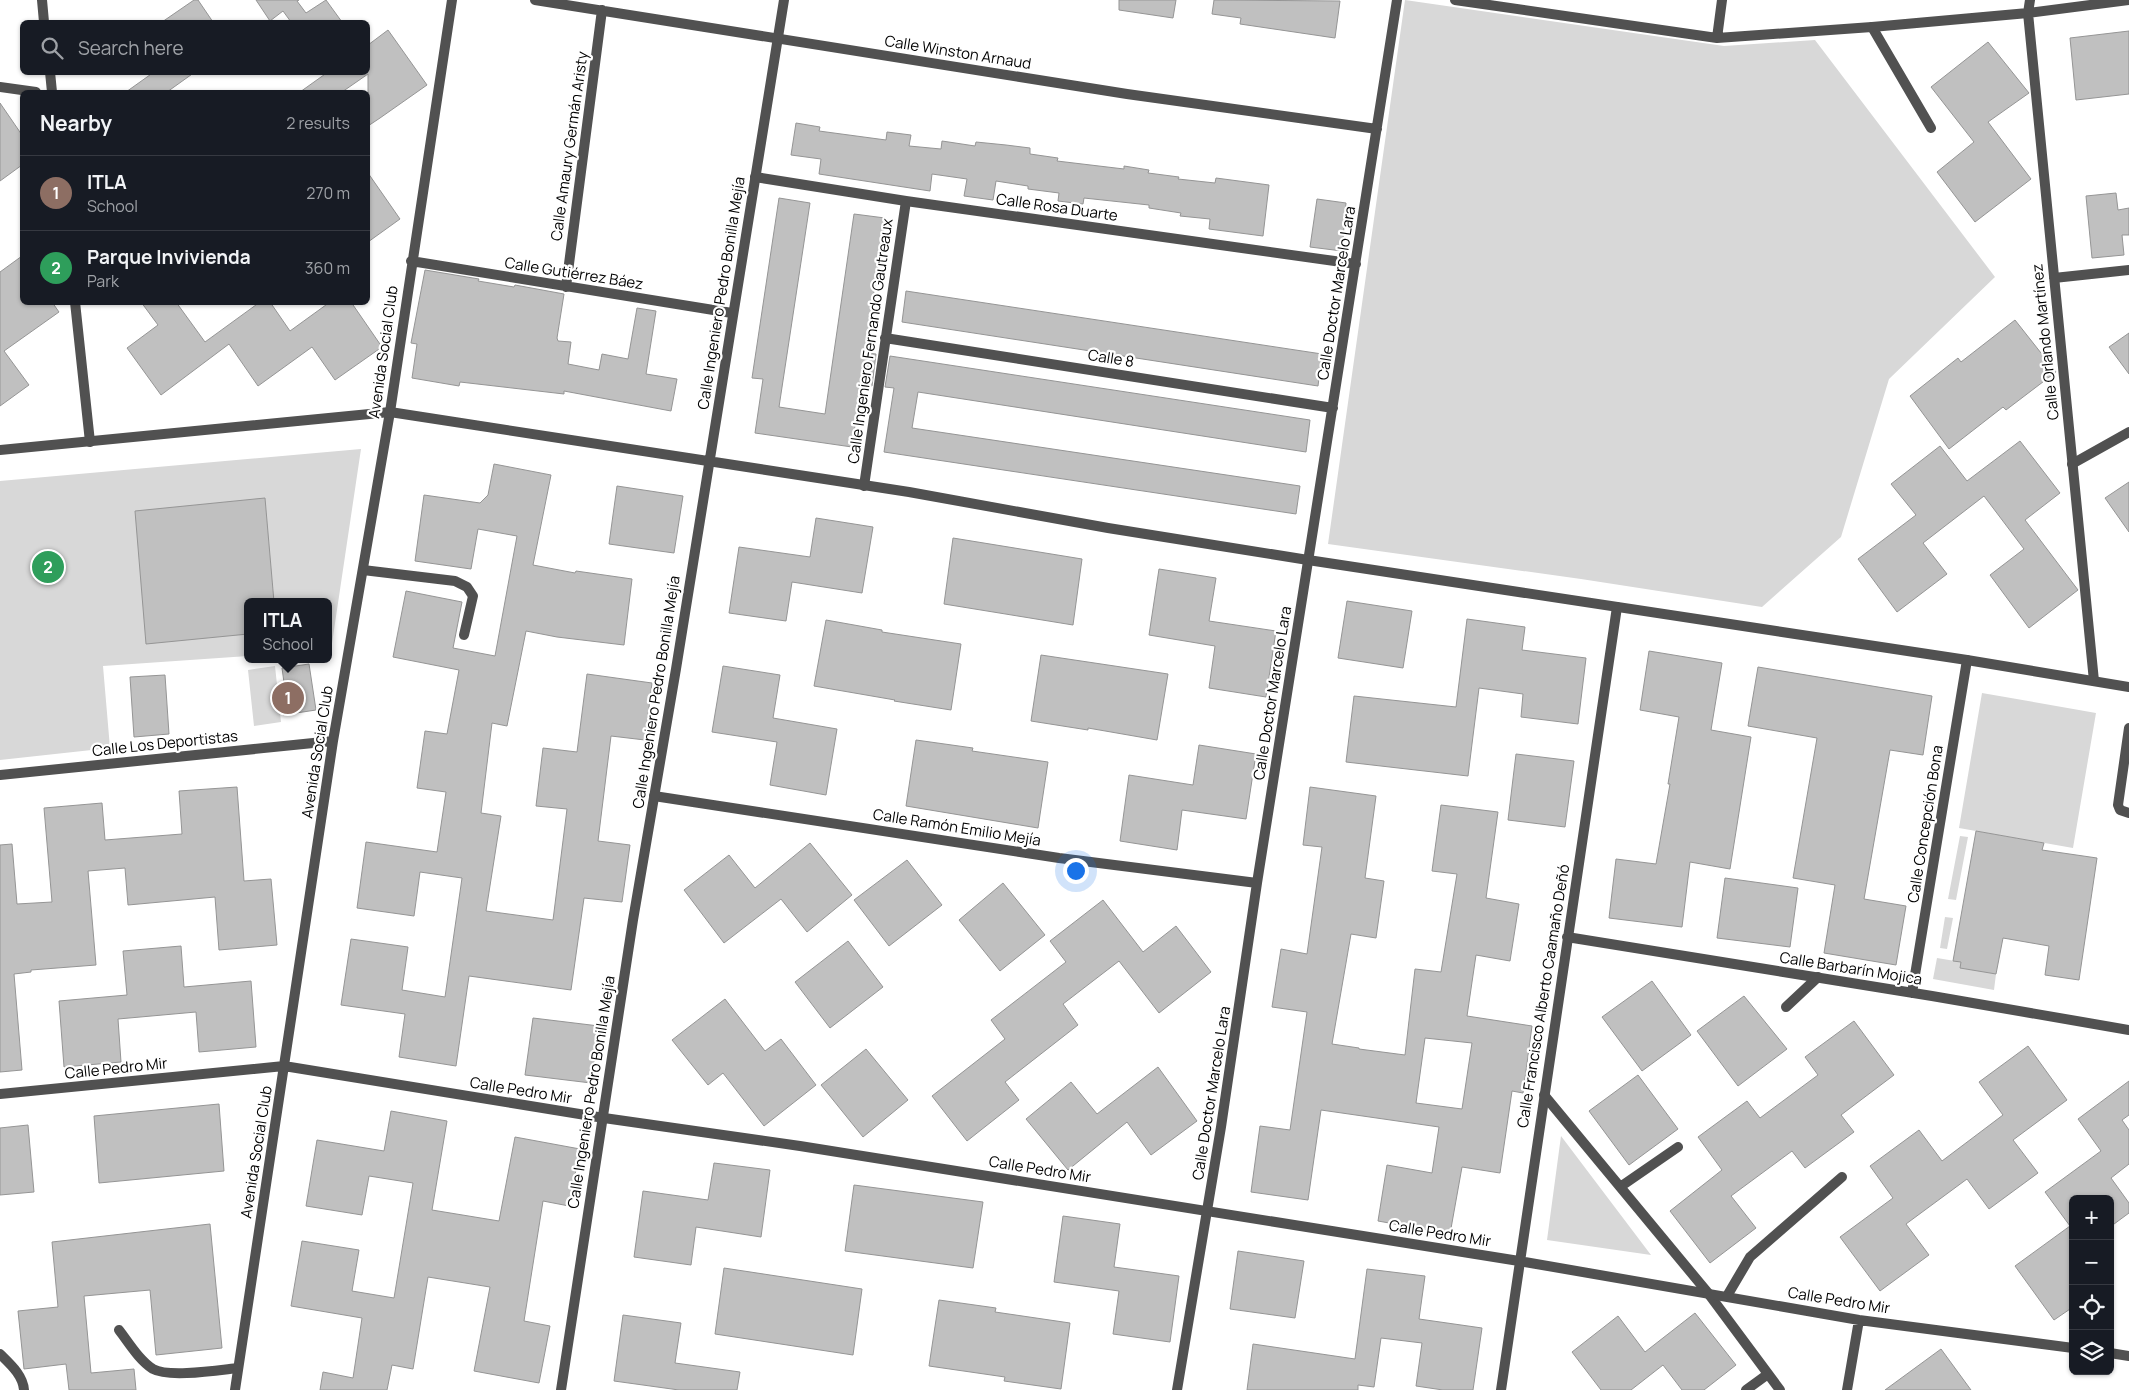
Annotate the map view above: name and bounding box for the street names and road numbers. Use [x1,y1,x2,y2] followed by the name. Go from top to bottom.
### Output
[883,30,1033,74] street label: Calle Winston Arnaud
[545,50,593,242] street label: Calle Amaury Germán Aristy
[692,175,750,411] street label: Calle Ingeniero Pedro Bonilla Mejía
[995,188,1119,226] street label: Calle Rosa Duarte
[1312,204,1360,382] street label: Calle Doctor Marcelo Lara
[842,217,898,465] street label: Calle Ingeniero Fernando Gautreaux
[503,252,645,294] street label: Calle Gutiérrez Báez
[2026,263,2064,421] street label: Calle Orlando Martínez
[363,284,403,420] street label: Avenida Social Club
[1086,344,1136,372] street label: Calle 8
[627,574,685,810] street label: Calle Ingeniero Pedro Bonilla Mejía
[1248,604,1296,782] street label: Calle Doctor Marcelo Lara
[296,684,338,820] street label: Avenida Social Club
[91,725,239,761] street label: Calle Los Deportistas
[1902,744,1948,904] street label: Calle Concepción Bona
[872,803,1042,851] street label: Calle Ramón Emilio Mejía
[1512,863,1574,1129] street label: Calle Francisco Alberto Caamaño Deñó
[1778,946,1924,990] street label: Calle Barbarín Mojica
[562,974,620,1210] street label: Calle Ingeniero Pedro Bonilla Mejía
[1187,1004,1235,1182] street label: Calle Doctor Marcelo Lara
[64,1052,169,1084] street label: Calle Pedro Mir
[468,1072,574,1109] street label: Calle Pedro Mir
[235,1084,277,1220] street label: Avenida Social Club
[987,1151,1093,1188] street label: Calle Pedro Mir
[1387,1215,1493,1252] street label: Calle Pedro Mir
[1786,1282,1892,1319] street label: Calle Pedro Mir

